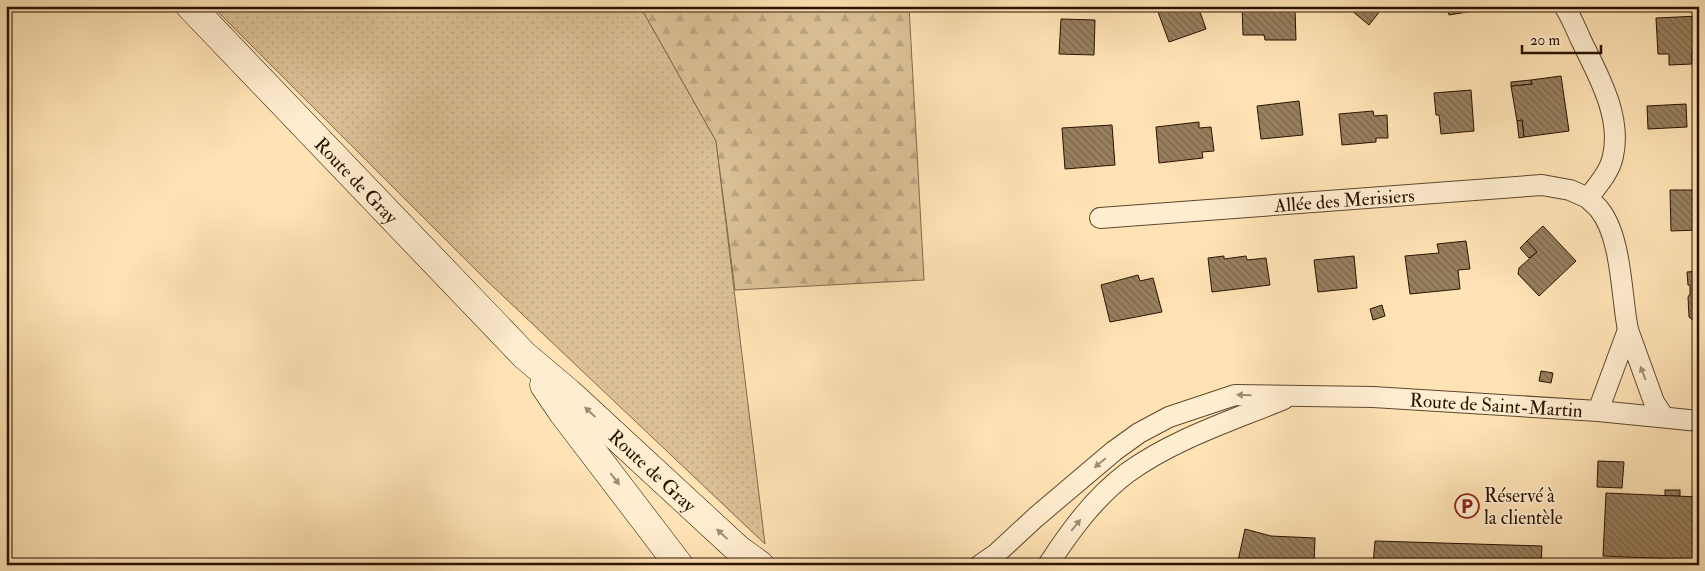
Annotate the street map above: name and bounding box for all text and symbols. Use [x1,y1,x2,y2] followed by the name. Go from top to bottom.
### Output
[1522,22,1601,54] scale bar
[1530,31,1560,50] text: 20 m
[309,132,403,230] street label: Route de Gray
[1272,184,1415,218] street label: Allée des Merisiers
[1639,366,1646,381] one-way arrow
[1409,388,1584,423] street label: Route de Saint-Martin
[1236,391,1252,399] one-way arrow
[584,406,596,418] one-way arrow
[603,425,701,518] street label: Route de Gray
[1094,457,1106,468] one-way arrow
[610,472,620,486] one-way arrow
[1484,484,1563,530] place label: Réservé à la clientèle
[1454,493,1480,519] parking icon: Réservé à la clientèle
[1070,519,1081,532] one-way arrow
[716,528,728,540] one-way arrow

